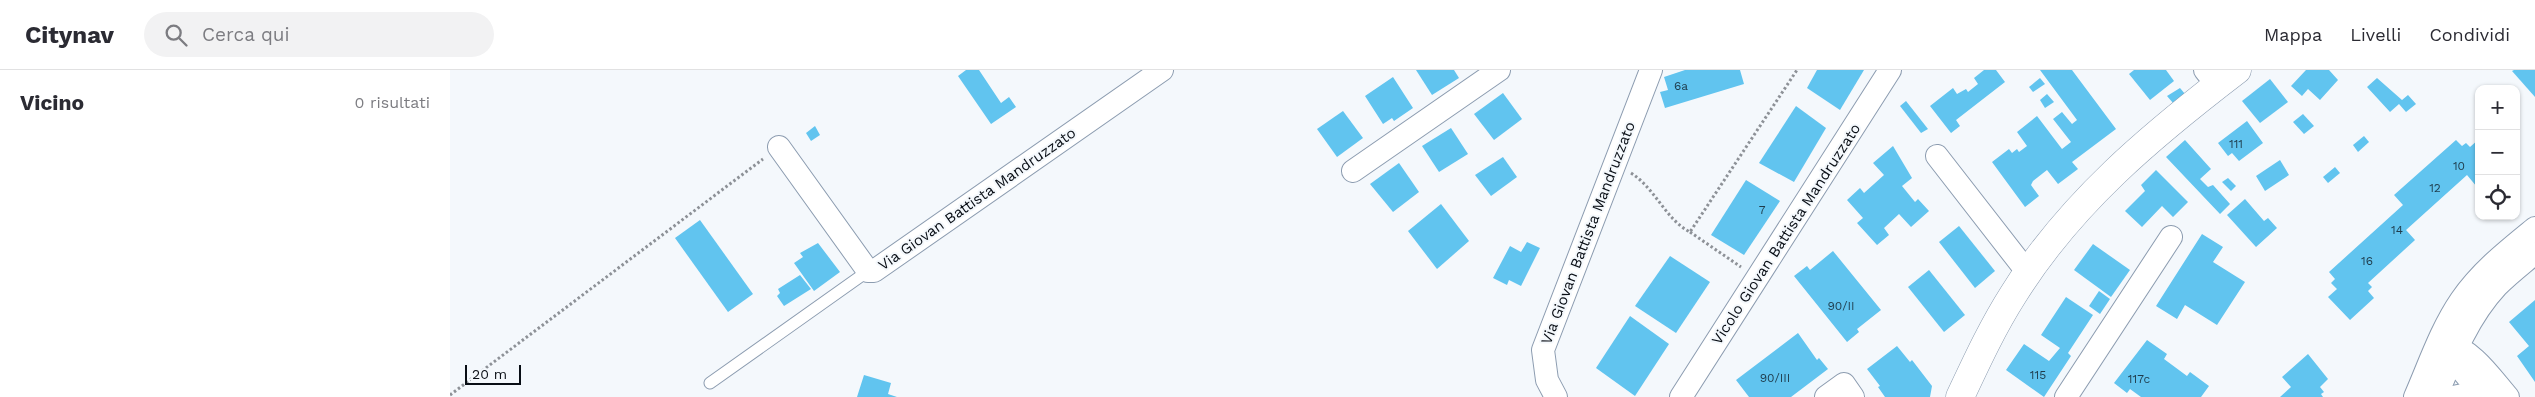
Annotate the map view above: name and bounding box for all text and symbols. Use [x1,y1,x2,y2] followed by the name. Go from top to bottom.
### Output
[144,12,494,57] search box
[25,21,114,49] text: Citynav
[162,21,190,49] icon: search
[202,23,290,46] text: Cerca qui
[2264,24,2322,45] text: Mappa
[2350,24,2401,45] text: Livelli
[2429,24,2510,45] text: Condividi
[1674,79,1688,93] house number: 6a
[2475,85,2520,220] map controls
[2475,85,2520,130] button: +
[20,90,84,115] text: Vicino
[355,93,430,112] text: 0 risultati
[1537,119,1639,347] street label: Via Giovan Battista Mandruzzato
[1708,120,1864,348] street label: Vicolo Giovan Battista Mandruzzato
[875,124,1079,274] street label: Via Giovan Battista Mandruzzato
[2475,130,2520,175] button: −
[2229,137,2243,151] house number: 111
[2453,159,2465,173] house number: 10
[2475,175,2520,220] button: locate
[2429,181,2441,195] house number: 12
[1759,203,1766,217] house number: 7
[2391,223,2403,237] house number: 14
[2361,254,2373,268] house number: 16
[1827,299,1855,313] house number: 90/II
[465,362,521,385] scale bar
[472,366,507,382] text: 20 m
[2030,368,2046,382] house number: 115
[1760,371,1790,385] house number: 90/III
[2128,372,2150,386] house number: 117c

